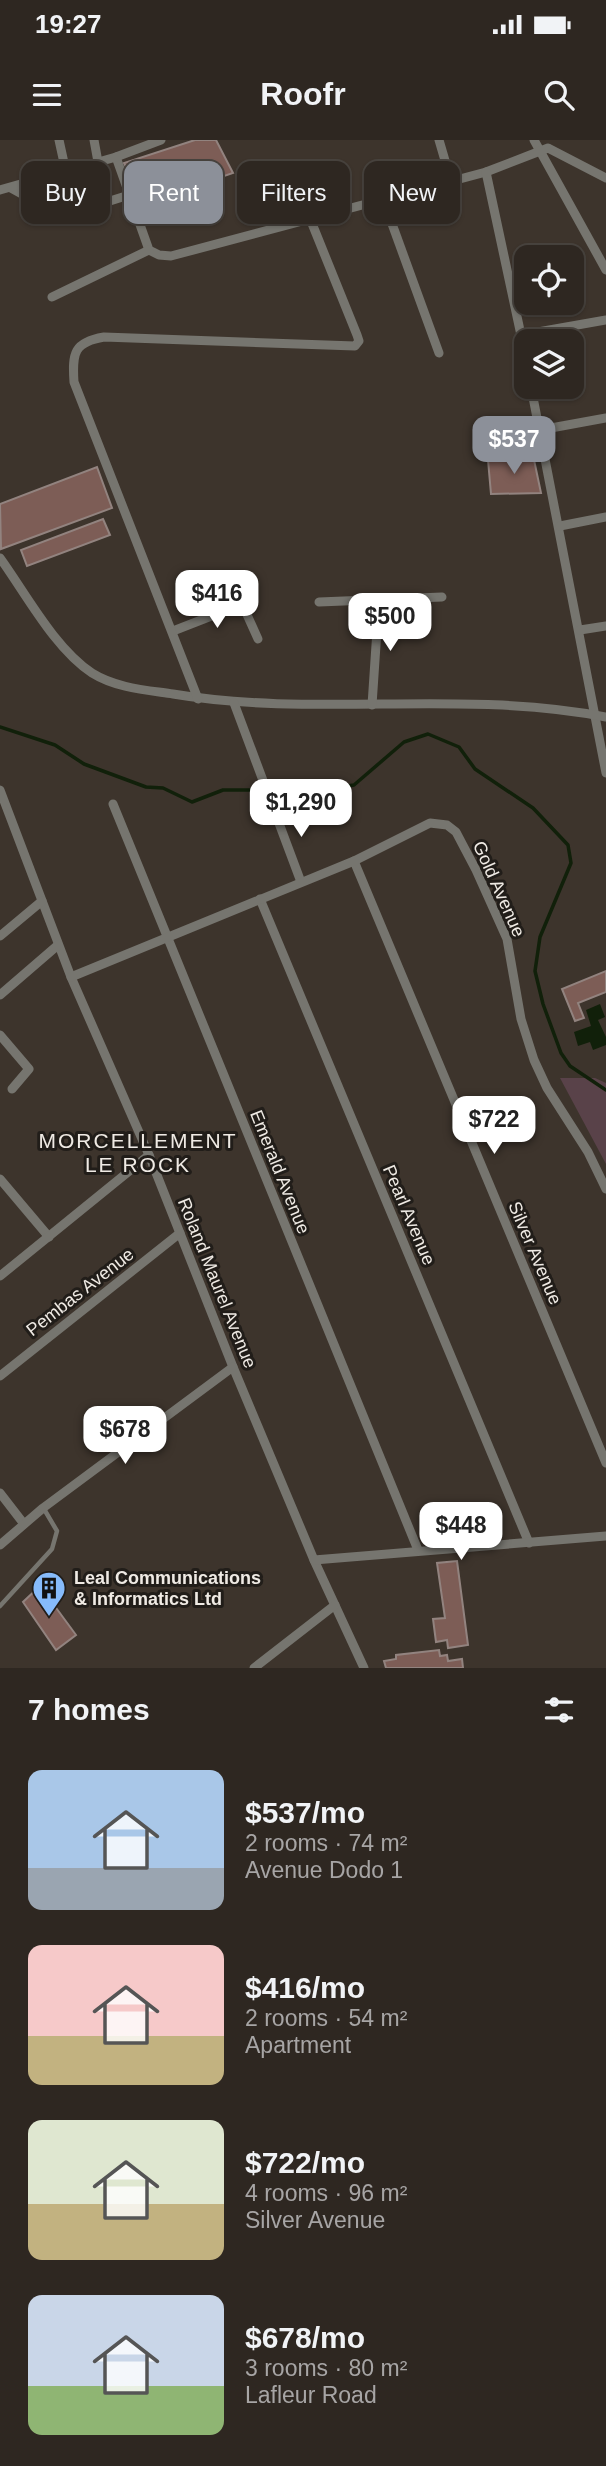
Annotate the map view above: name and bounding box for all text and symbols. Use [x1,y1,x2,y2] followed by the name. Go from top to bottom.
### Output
[35,9,102,39] text: 19:27
[28,76,66,114] icon: menu
[260,76,346,112] text: Roofr
[540,76,578,114] icon: search
[21,161,110,224] chip: Buy
[124,161,223,224] chip: Rent
[237,161,350,224] chip: Filters
[364,161,460,224] chip: New
[514,245,584,399] map controls
[514,245,584,315] button: locate
[514,329,584,399] button: layers
[473,416,555,476] pin: $537
[488,426,540,452] text: $537
[176,570,258,630] pin: $416
[191,580,243,606] text: $416
[349,594,431,653] pin: $500
[364,603,416,629] text: $500
[244,780,358,839] pin: $1,290
[266,789,336,815] text: $1,290
[469,838,529,940] street label: Gold Avenue
[453,1096,535,1156] pin: $722
[468,1106,520,1132] text: $722
[246,1107,314,1237] street label: Emerald Avenue
[38,1129,238,1176] district label: MORCELLEMENT LE ROCK
[379,1162,439,1268] street label: Pearl Avenue
[174,1195,260,1371] street label: Roland Maurel Avenue
[504,1199,566,1307] street label: Silver Avenue
[22,1244,138,1340] street label: Pembas Avenue
[84,1406,166,1466] pin: $678
[99,1416,151,1442] text: $678
[420,1502,502,1562] pin: $448
[435,1512,487,1538] text: $448
[74,1568,261,1609] place label: Leal Communications & Informatics Ltd
[30,1569,68,1618] building icon: Leal Communications & Informatics Ltd
[540,1691,578,1729] icon: filters
[28,1693,150,1726] text: 7 homes
[245,1796,365,1829] text: $537/mo
[84,1798,168,1882] icon: home
[245,1830,407,1856] text: 2 rooms · 74 m²
[245,1857,403,1883] text: Avenue Dodo 1
[245,1971,365,2004] text: $416/mo
[84,1973,168,2057] icon: home
[245,2005,407,2031] text: 2 rooms · 54 m²
[245,2032,351,2058] text: Apartment
[245,2146,365,2179] text: $722/mo
[84,2148,168,2232] icon: home
[245,2180,407,2206] text: 4 rooms · 96 m²
[245,2207,385,2233] text: Silver Avenue
[245,2321,365,2354] text: $678/mo
[84,2323,168,2407] icon: home
[245,2355,407,2381] text: 3 rooms · 80 m²
[245,2382,377,2408] text: Lafleur Road

